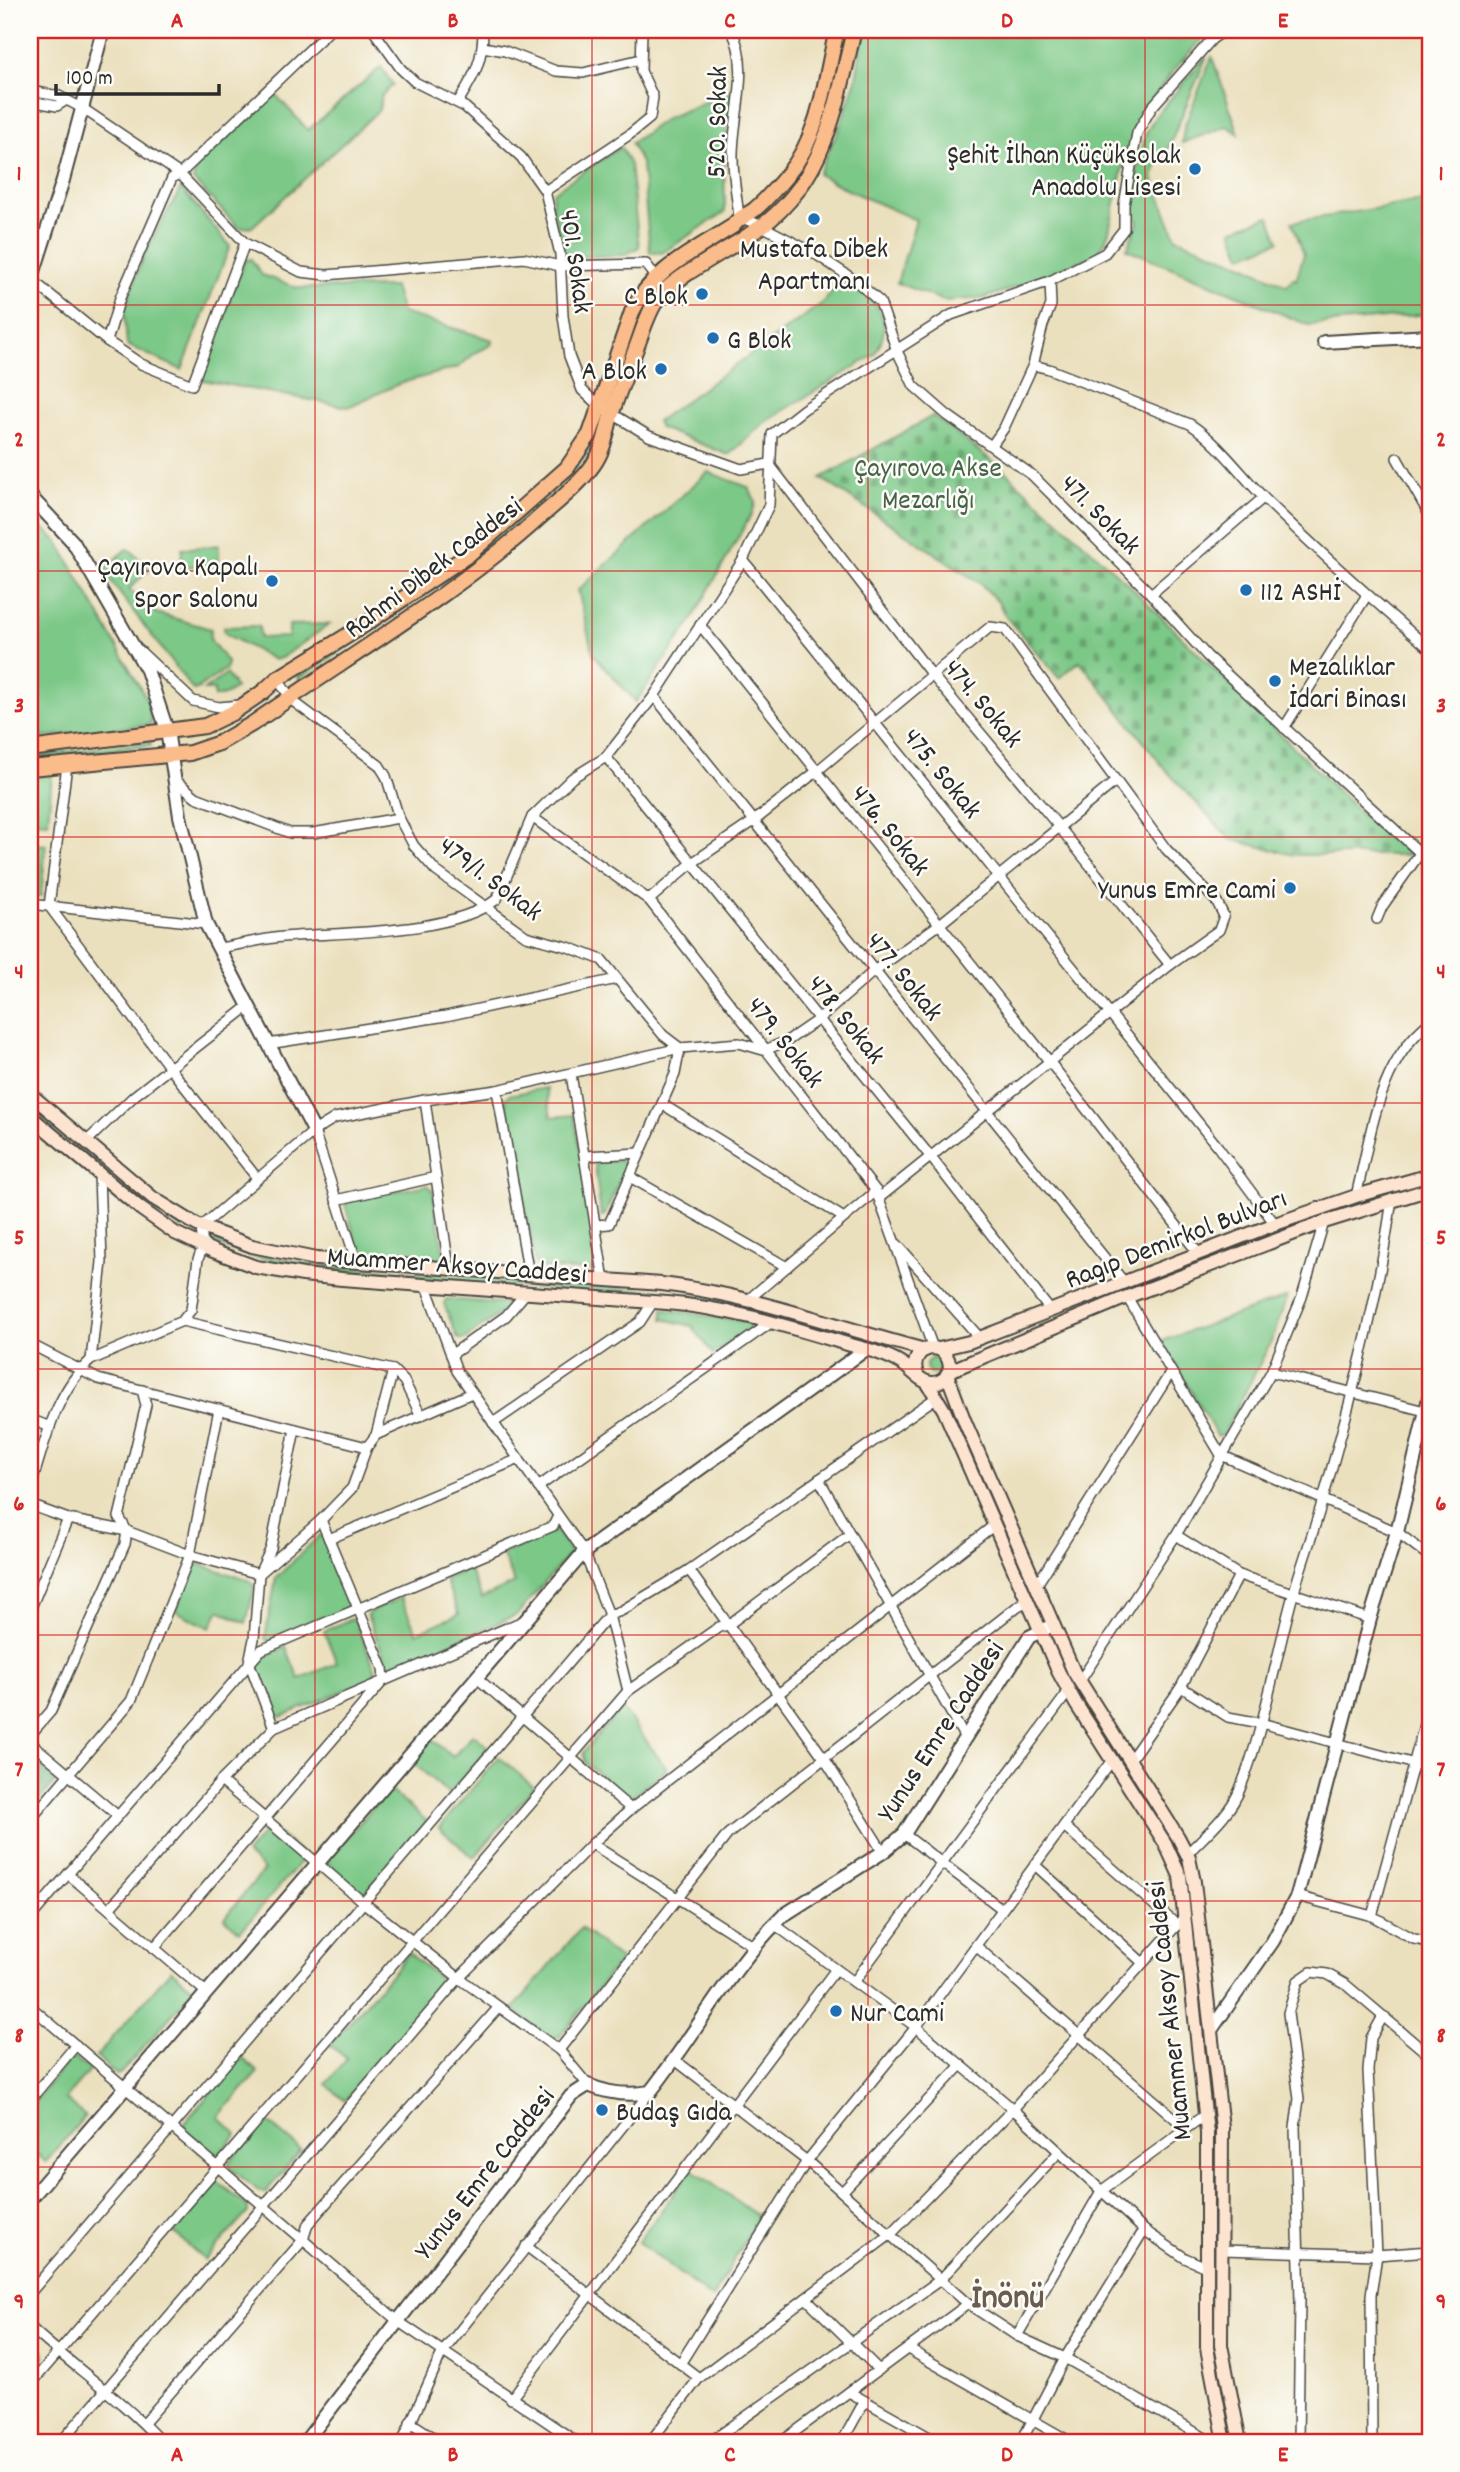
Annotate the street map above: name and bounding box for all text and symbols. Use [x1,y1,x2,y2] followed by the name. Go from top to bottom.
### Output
[171,6,183,39] text: A
[448,6,459,39] text: B
[724,6,736,39] text: C
[1001,6,1013,39] text: D
[1278,6,1289,39] text: E
[56,52,219,96] scale bar
[66,65,113,95] text: 100 m
[699,66,741,179] street label: 520. Sokak
[947,138,1181,210] place label: Şehit İlhan Küçüksolak Anadolu Lisesi
[16,159,22,192] text: 1
[1438,159,1444,192] text: 1
[1187,161,1203,177] marker: Şehit İlhan Küçüksolak Anadolu Lisesi
[546,207,600,316] street label: 401. Sokak
[806,211,822,227] marker: Mustafa Dibek Apartmanı
[740,232,888,304] place label: Mustafa Dibek Apartmanı
[624,279,688,319] place label: C Blok
[694,286,710,302] marker: C Blok
[727,323,791,363] place label: G Blok
[705,330,721,346] marker: G Blok
[581,354,647,394] place label: A Blok
[653,361,669,377] marker: A Blok
[14,425,24,458] text: 2
[1436,425,1446,458] text: 2
[854,451,1002,523] park label: Çayırova Akse Mezarlığı
[1049,467,1148,566] street label: 471. Sokak
[337,489,533,651] street label: Rahmi Dibek Caddesi
[97,550,258,622] place label: Çayırova Kapalı Spor Salonu
[264,573,280,589] marker: Çayırova Kapalı Spor Salonu
[1260,575,1341,615] place label: 112 ASHİ
[1238,582,1254,598] marker: 112 ASHİ
[1289,650,1406,722] place label: Mezalıklar İdari Binası
[932,652,1031,759] street label: 474. Sokak
[1267,673,1283,689] marker: Mezalıklar İdari Binası
[14,691,24,724] text: 3
[1436,691,1446,724] text: 3
[891,721,989,829] street label: 475. Sokak
[839,778,938,887] street label: 476. Sokak
[429,829,549,933] street label: 479/1. Sokak
[1098,873,1276,913] place label: Yunus Emre Cami
[1282,880,1298,896] marker: Yunus Emre Cami
[854,925,951,1032] street label: 477. Sokak
[14,957,24,990] text: 4
[1436,957,1446,990] text: 4
[795,968,893,1075] street label: 478. Sokak
[734,990,832,1099] street label: 479. Sokak
[1060,1181,1293,1302] street label: Ragıp Demirkol Bulvarı
[14,1223,24,1256] text: 5
[1436,1223,1446,1256] text: 5
[325,1239,588,1297] street label: Muammer Aksoy Caddesi
[13,1489,25,1522] text: 6
[1435,1489,1447,1522] text: 6
[869,1634,1017,1831] street label: Yunus Emre Caddesi
[15,1755,24,1788] text: 7
[1437,1755,1446,1788] text: 7
[1138,1879,1205,2142] street label: Muammer Aksoy Caddesi
[850,1996,944,2036] place label: Nur Cami
[828,2003,844,2019] marker: Nur Cami
[14,2021,24,2054] text: 8
[1436,2021,1446,2054] text: 8
[407,2080,567,2270] street label: Yunus Emre Caddesi
[616,2095,733,2135] place label: Budaş Gıda
[594,2102,610,2118] marker: Budaş Gıda
[972,2275,1044,2325] district label: İnönü
[14,2287,24,2320] text: 9
[1436,2287,1446,2320] text: 9
[171,2440,183,2472] text: A
[448,2440,459,2472] text: B
[724,2440,736,2472] text: C
[1001,2440,1013,2472] text: D
[1278,2440,1289,2472] text: E

